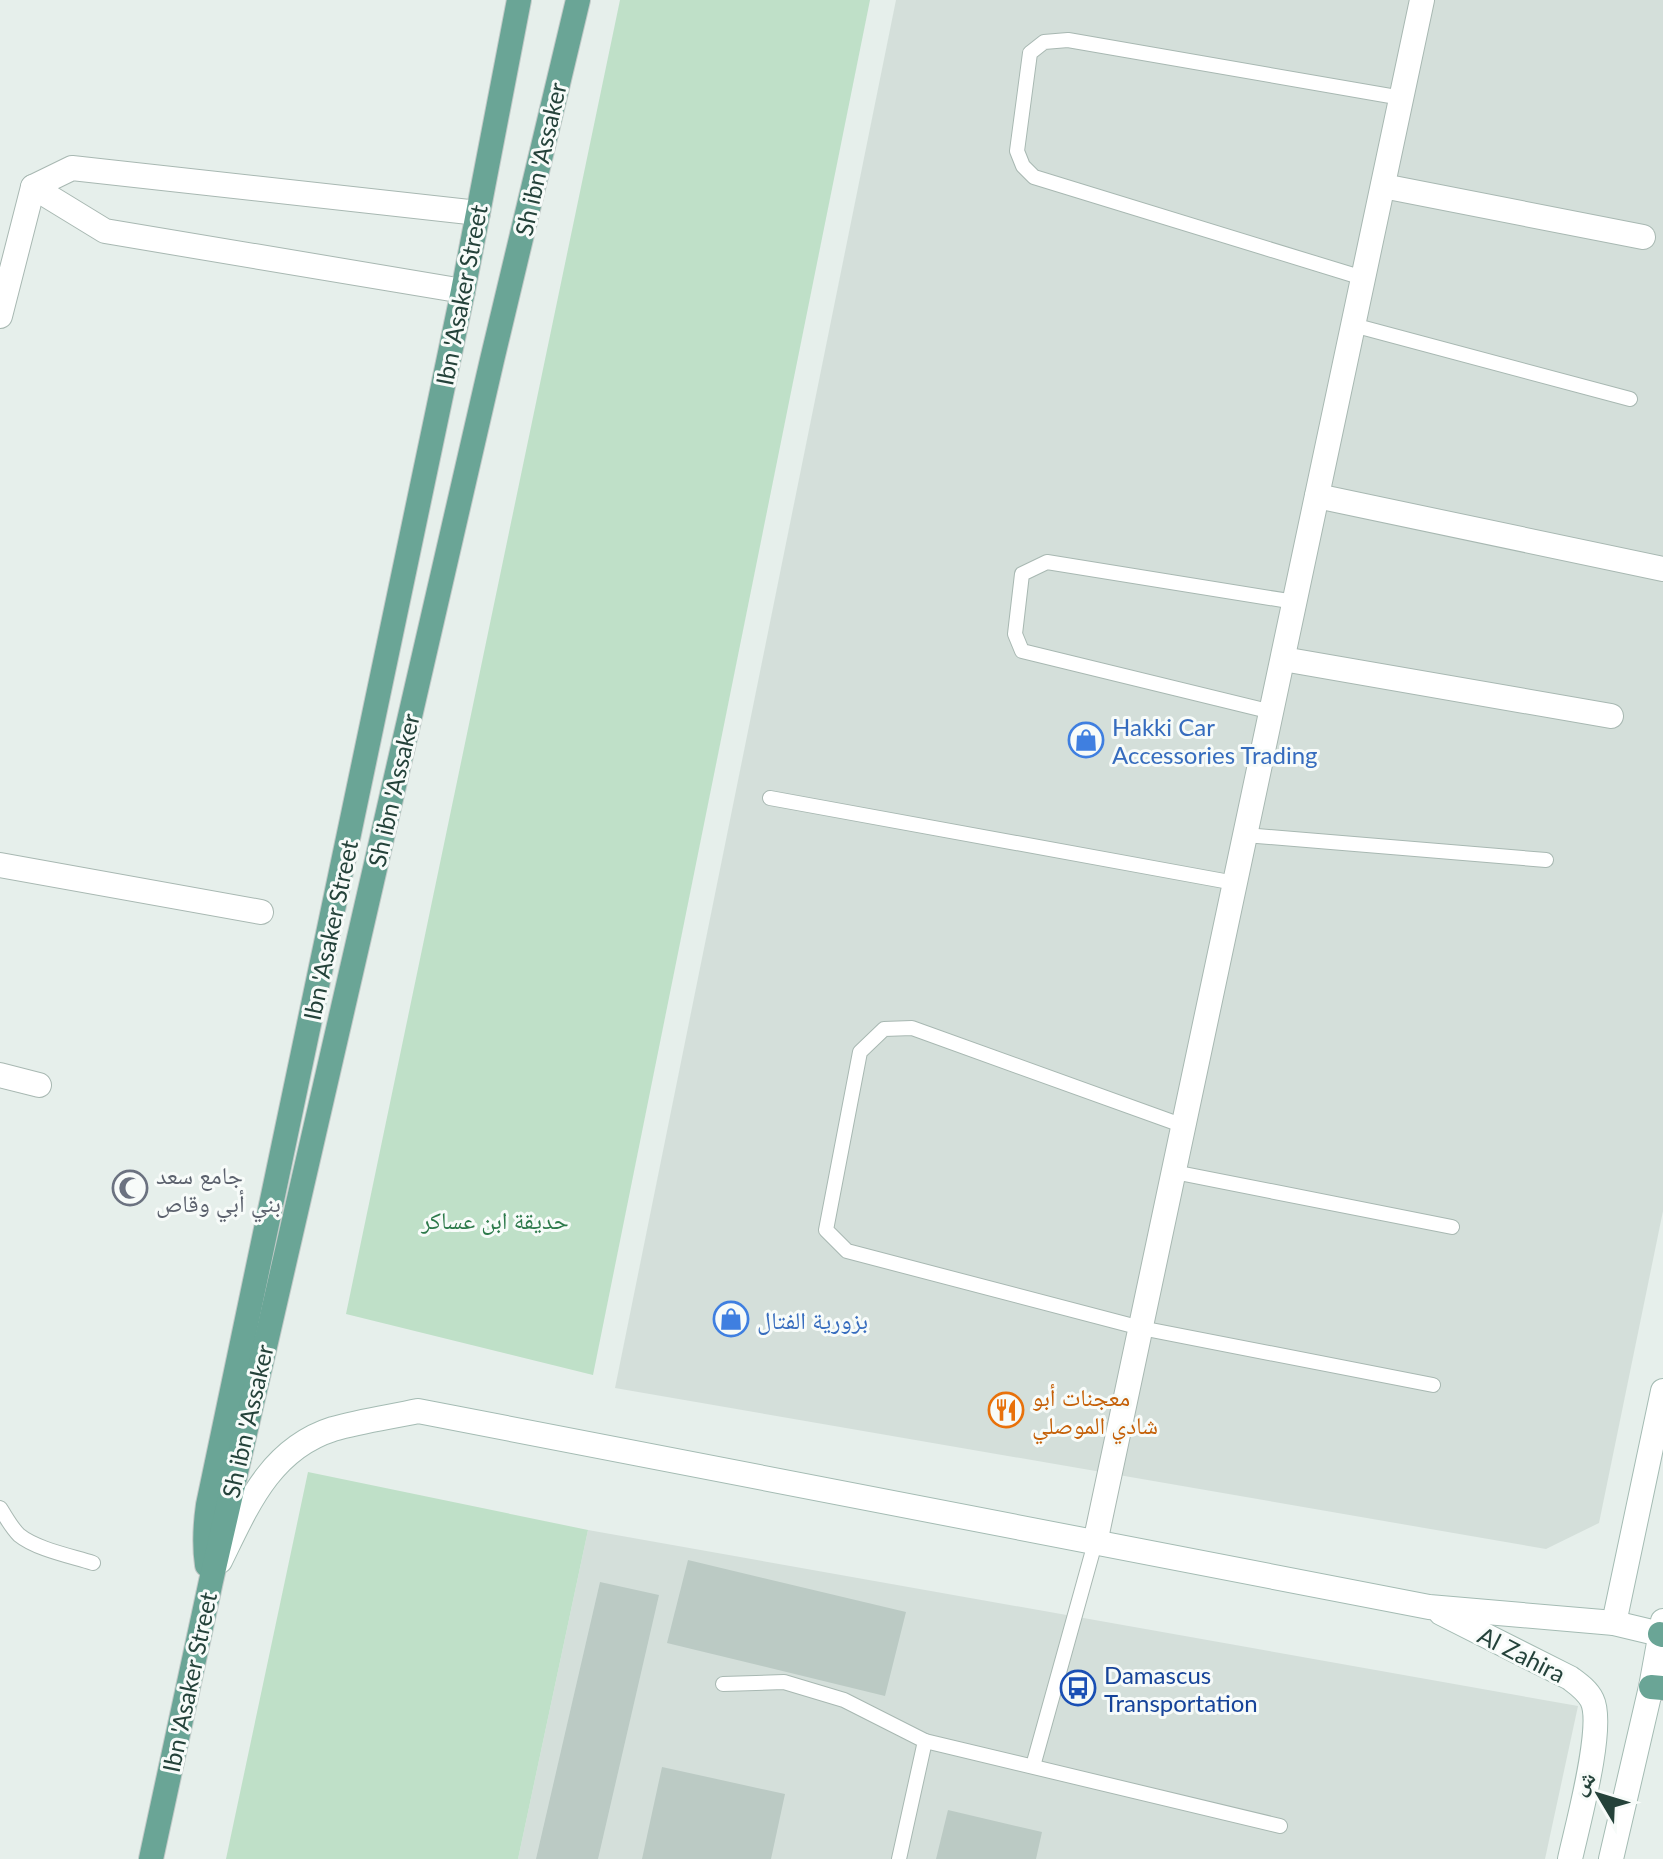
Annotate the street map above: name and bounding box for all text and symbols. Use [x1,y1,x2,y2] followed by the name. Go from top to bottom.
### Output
[508,79,572,239] street label: Sh ibn 'Assaker
[429,202,493,388] street label: Ibn 'Asaker Street
[361,710,425,870] street label: Sh ibn 'Assaker
[1112,712,1318,769] place label: Hakki Car Accessories Trading
[1067,721,1105,759] shop icon: Hakki Car Accessories Trading
[297,837,363,1023] street label: Ibn 'Asaker Street
[156,1160,281,1223] place label: جامع سعد بني أبي وقاص
[111,1169,149,1207] mosque icon: جامع سعد بني أبي وقاص
[420,1205,569,1235] park label: حديقة ابن عساكر
[712,1300,750,1338] shop icon: بزورية الفتال
[757,1305,868,1335] place label: بزورية الفتال
[215,1341,279,1501] street label: Sh ibn 'Assaker
[1032,1382,1158,1445] place label: معجنات أبو شادي الموصلي
[987,1391,1025,1429] restaurant icon: معجنات أبو شادي الموصلي
[156,1589,222,1775] street label: Ibn 'Asaker Street
[1474,1620,1570,1688] street label: Al Zahira
[1104,1660,1258,1717] place label: Damascus Transportation
[1059,1669,1097,1707] bus stop icon: Damascus Transportation
[1559,1755,1639,1835] north arrow
[1565,1765,1601,1801] text: ش

